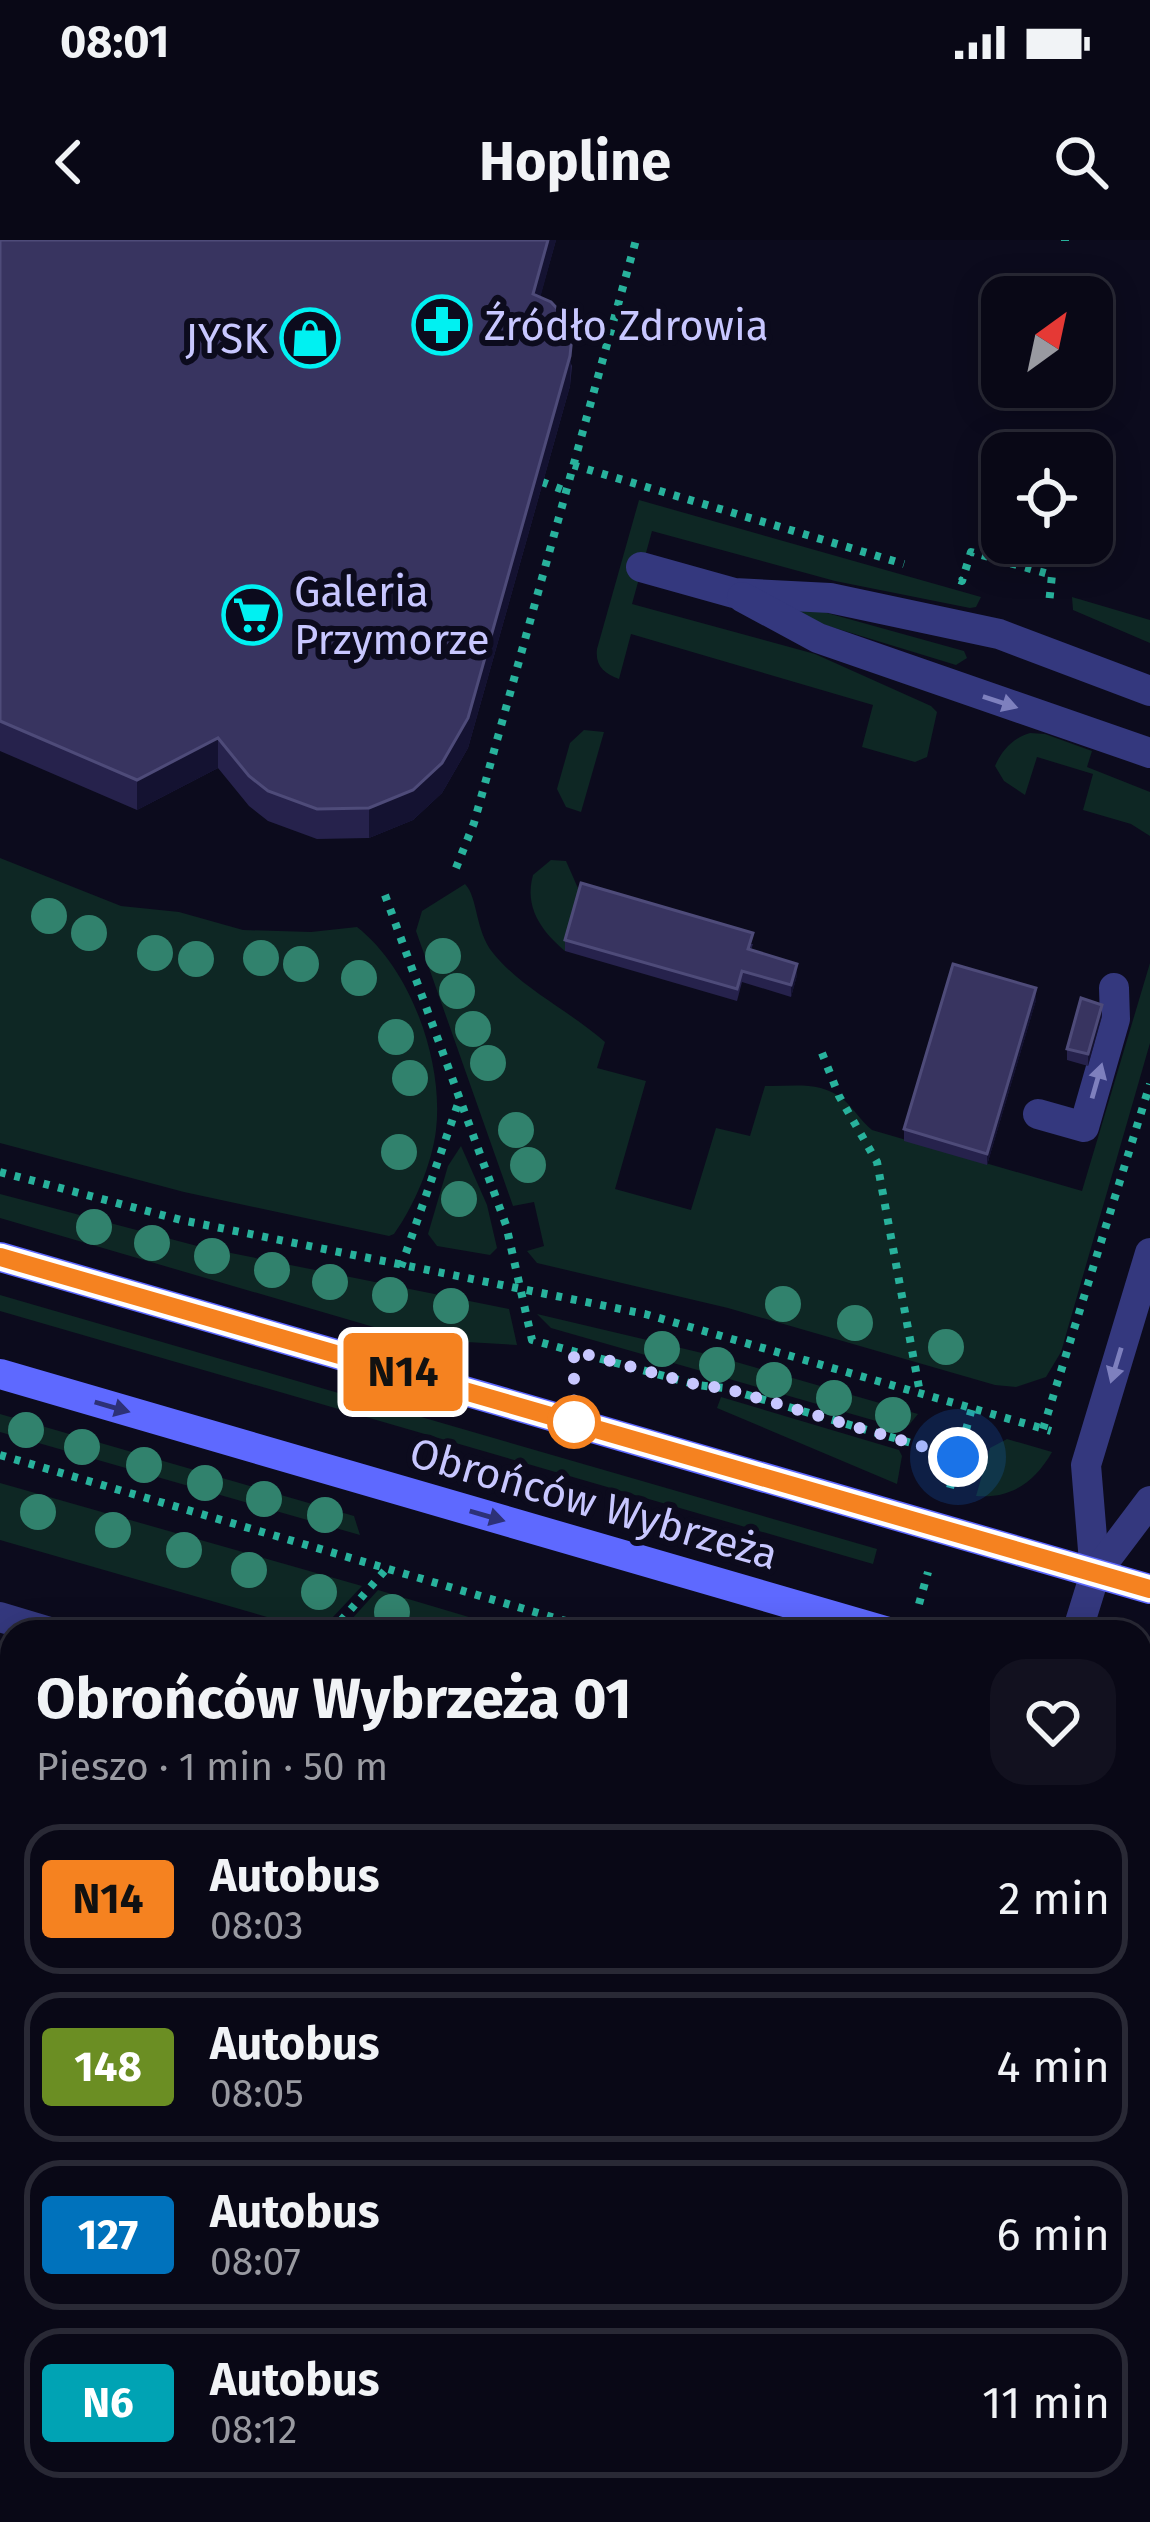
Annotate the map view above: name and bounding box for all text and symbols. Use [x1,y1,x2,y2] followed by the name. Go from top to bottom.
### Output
[60,15,170,69] text: 08:01
[36,129,102,195] icon: back
[1048,129,1114,195] icon: search
[479,130,671,194] text: Hopline
[981,276,1113,408] north arrow
[981,276,1113,564] map controls
[411,294,473,356] pharmacy icon: Źródło Zdrowia
[484,300,769,351] place label: Źródło Zdrowia
[279,307,341,369] shop icon: JYSK
[185,314,268,364] place label: JYSK
[981,432,1113,564] button: locate
[294,567,490,665] place label: Galeria Przymorze
[221,584,283,646] supermarket icon: Galeria Przymorze
[982,693,1019,712] one-way arrow
[1089,1062,1107,1099] one-way arrow
[334,1333,472,1411] line badge: N14
[367,1347,439,1397] text: N14
[1106,1347,1124,1384] one-way arrow
[549,1397,599,1447] unlabelled marker
[95,1399,131,1417] one-way arrow
[404,1427,783,1580] street label: Obrońców Wybrzeża
[928,1427,988,1487] your location
[469,1508,506,1526] one-way arrow
[990,1659,1116,1785] button: heart
[36,1665,632,1733] text: Obrońców Wybrzeża 01
[36,1744,388,1790] text: Pieszo · 1 min · 50 m
[210,1849,379,1903] text: Autobus
[998,1872,1110,1926] text: 2 min
[72,1874,144,1924] text: N14
[210,1903,303,1949] text: 08:03
[210,2017,379,2071] text: Autobus
[997,2040,1110,2094] text: 4 min
[74,2042,142,2092] text: 148
[210,2071,304,2117] text: 08:05
[210,2185,379,2239] text: Autobus
[996,2208,1110,2262] text: 6 min
[78,2210,138,2260] text: 127
[210,2239,301,2285] text: 08:07
[210,2353,379,2407] text: Autobus
[982,2376,1110,2430] text: 11 min
[82,2378,134,2428] text: N6
[210,2407,297,2453] text: 08:12

